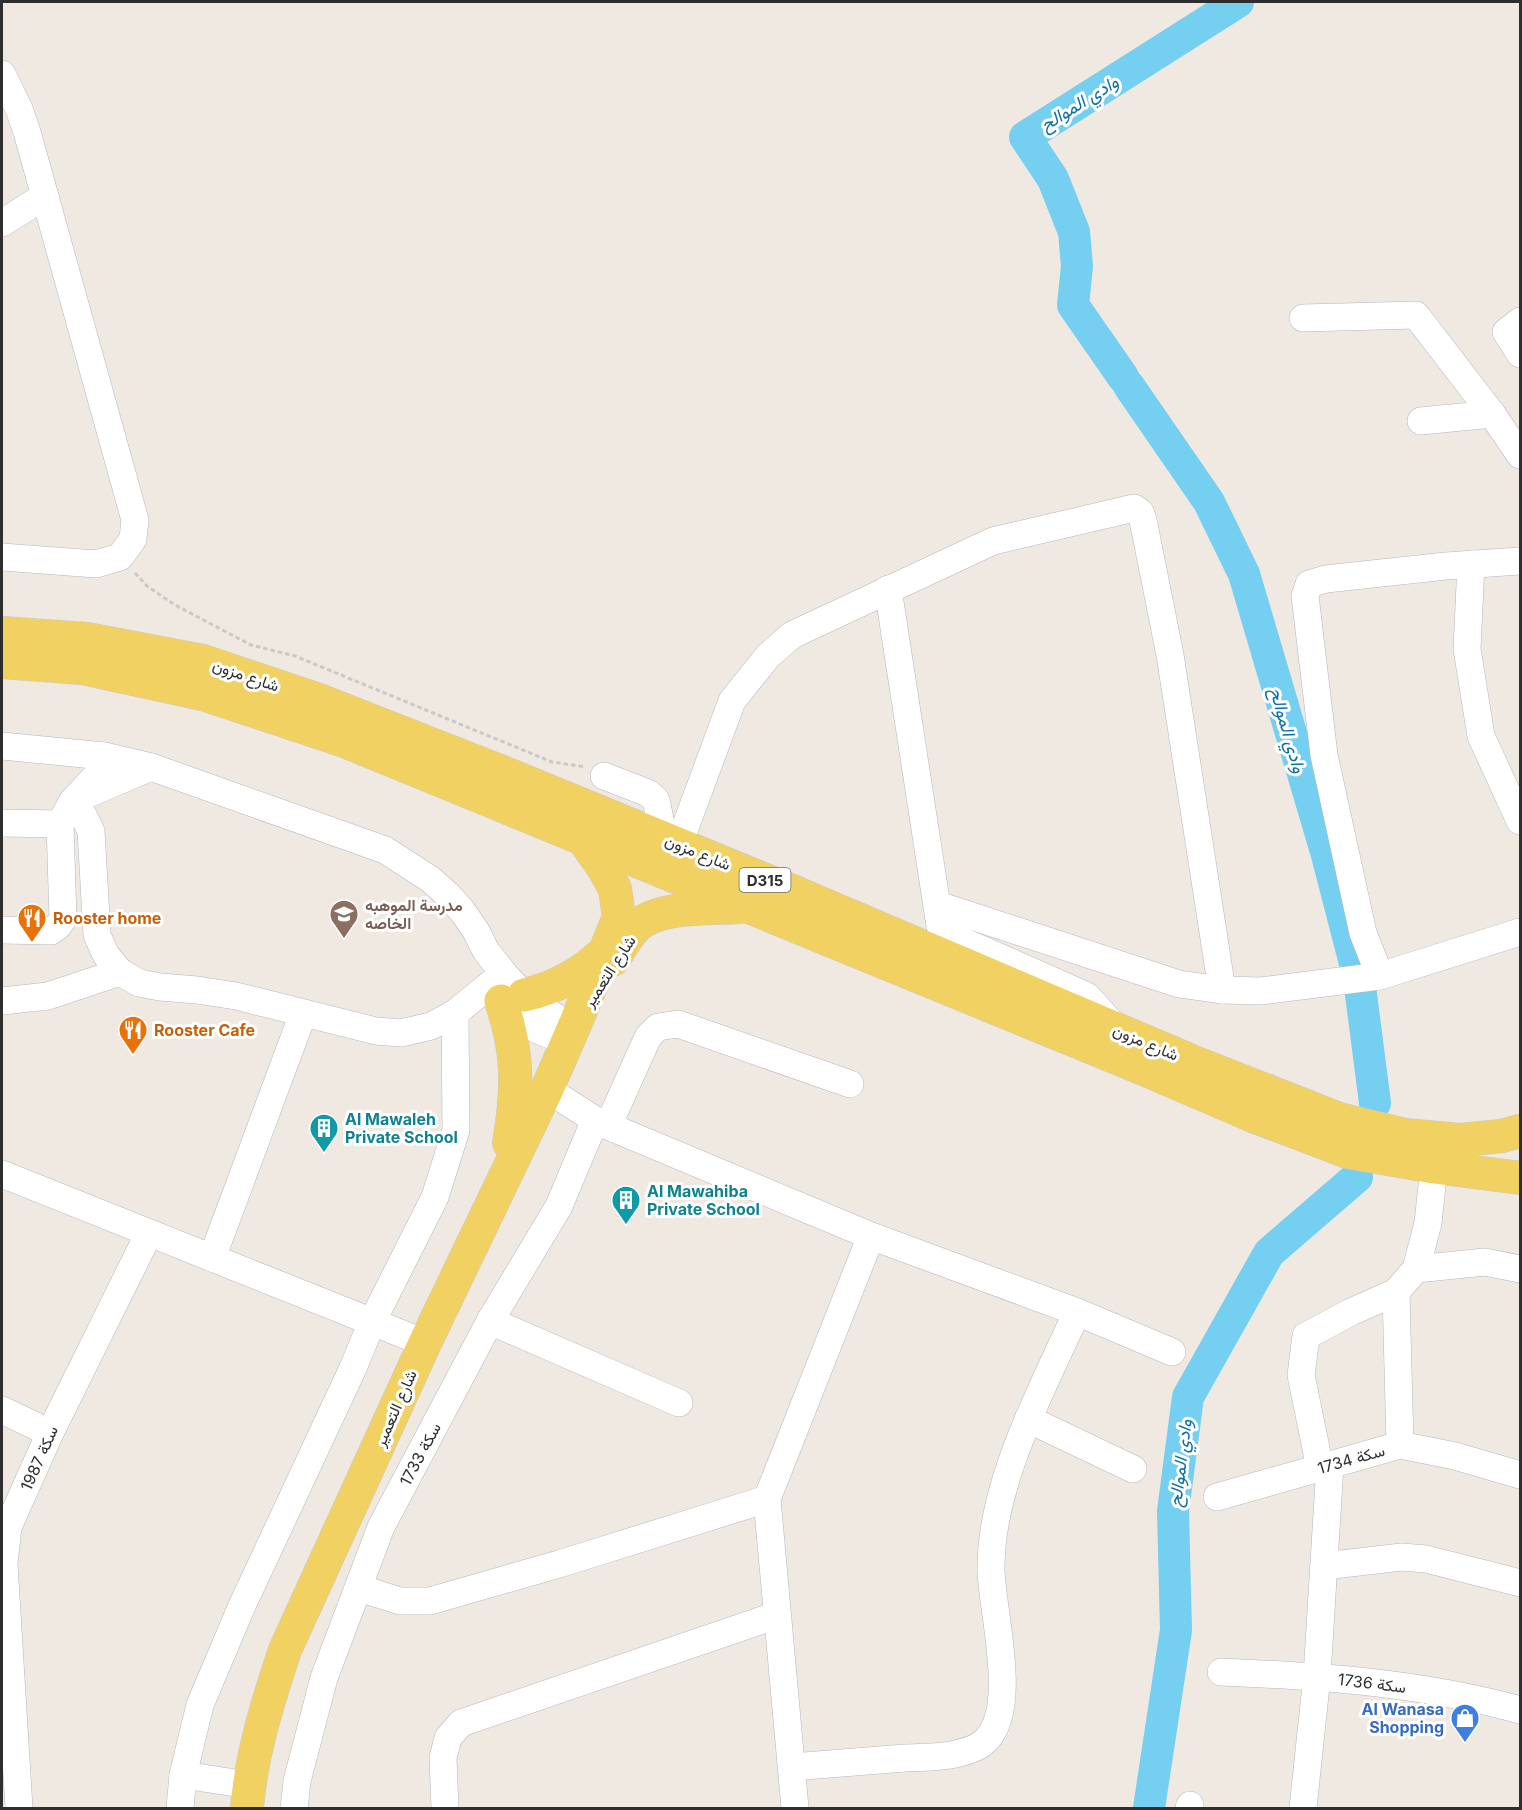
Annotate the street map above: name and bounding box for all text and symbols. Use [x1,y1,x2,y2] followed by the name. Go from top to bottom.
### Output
[1036,71,1125,139] water label: وادي الموالح
[209,654,282,698] street label: شارع مزون
[1261,685,1310,777] water label: وادي الموالح
[661,830,734,876] street label: شارع مزون
[740,868,790,892] road number: D315
[365,895,463,933] place label: مدرسة الموهبه الخاصه
[328,898,360,940] school or university icon: مدرسة الموهبه الخاصه
[16,902,48,944] restaurant icon: Rooster home
[53,908,161,928] place label: Rooster home
[578,931,641,1013] street label: شارع التعمير
[117,1014,149,1056] restaurant icon: Rooster Cafe
[1110,1019,1182,1067] street label: شارع مزون
[154,1020,255,1040] place label: Rooster Cafe
[345,1109,458,1147] place label: Al Mawaleh Private School
[308,1112,340,1154] building icon: Al Mawaleh Private School
[647,1181,760,1219] place label: Al Mawahiba Private School
[610,1184,642,1226] building icon: Al Mawahiba Private School
[369,1367,423,1451] street label: شارع التعمير
[1164,1418,1201,1509] water label: وادي الموالح
[395,1419,445,1489] street label: سكة 1733
[16,1422,62,1494] street label: سكة 1987
[1315,1440,1387,1478] street label: سكة 1734
[1337,1669,1407,1697] street label: سكة 1736
[1361,1699,1444,1737] place label: Al Wanasa Shopping
[1449,1702,1481,1744] shop icon: Al Wanasa Shopping

